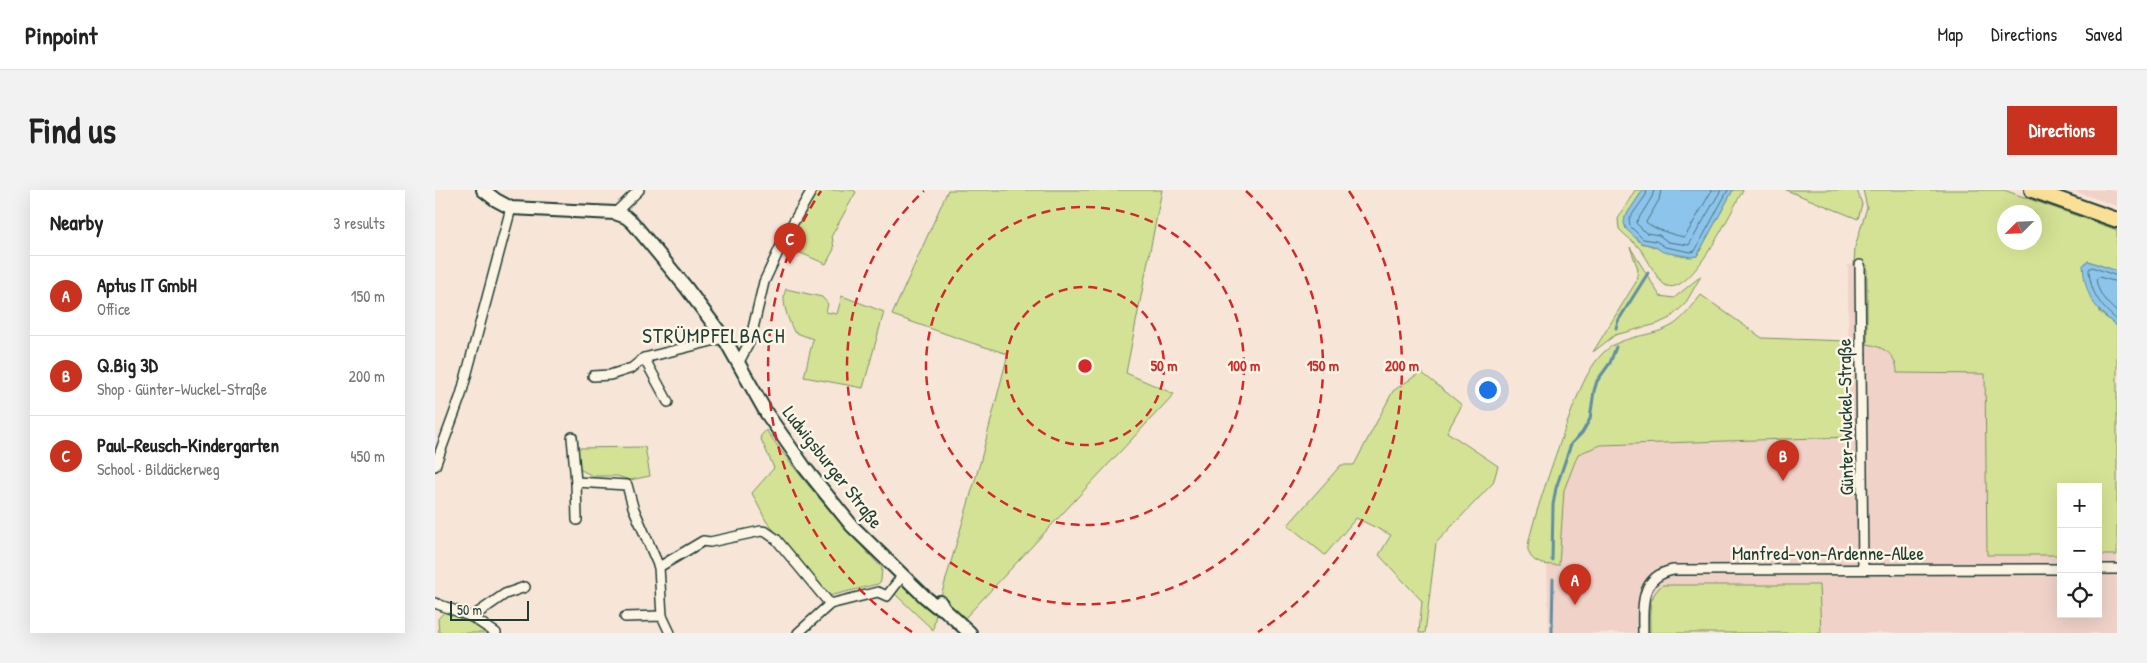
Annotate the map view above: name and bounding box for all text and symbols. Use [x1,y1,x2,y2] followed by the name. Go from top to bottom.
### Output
[25,19,97,51] text: Pinpoint
[1938,22,1963,47] text: Map
[1991,22,2057,47] text: Directions
[2085,22,2122,47] text: Saved
[2007,106,2117,155] button: Directions
[30,107,116,154] text: Find us
[1997,205,2042,250] north arrow
[50,208,103,237] text: Nearby
[333,212,385,234] text: 3 results
[774,223,806,264] pin: C
[97,272,197,298] text: Aptus IT GmbH
[62,285,70,307] text: A
[351,285,385,307] text: 150 m
[97,298,130,320] text: Office
[642,321,786,350] district label: STRÜMPFELBACH
[1831,338,1859,496] street label: Günter-Wuckel-Straße
[97,352,158,378] text: Q.Big 3D
[1151,355,1177,376] text: 50 m
[1228,355,1260,376] text: 100 m
[1307,355,1339,376] text: 150 m
[1385,355,1419,376] text: 200 m
[1076,357,1094,375] centre of rings
[62,365,70,387] text: B
[349,365,385,387] text: 200 m
[1475,377,1501,403] your location
[97,378,267,400] text: Shop · Günter-Wuckel-Straße
[777,400,889,534] street label: Ludwigsburger Straße
[97,432,279,458] text: Paul-Reusch-Kindergarten
[1767,440,1799,481] pin: B
[62,445,70,467] text: C
[351,445,385,467] text: 450 m
[97,458,220,480] text: School · Bildäckerweg
[2057,483,2102,618] map controls
[2057,483,2102,528] button: +
[2057,528,2102,573] button: −
[1732,540,1925,566] street label: Manfred-von-Ardenne-Allee
[1559,564,1591,605] pin: A
[2057,573,2102,618] button: locate
[450,598,529,621] scale bar
[457,600,482,619] text: 50 m

